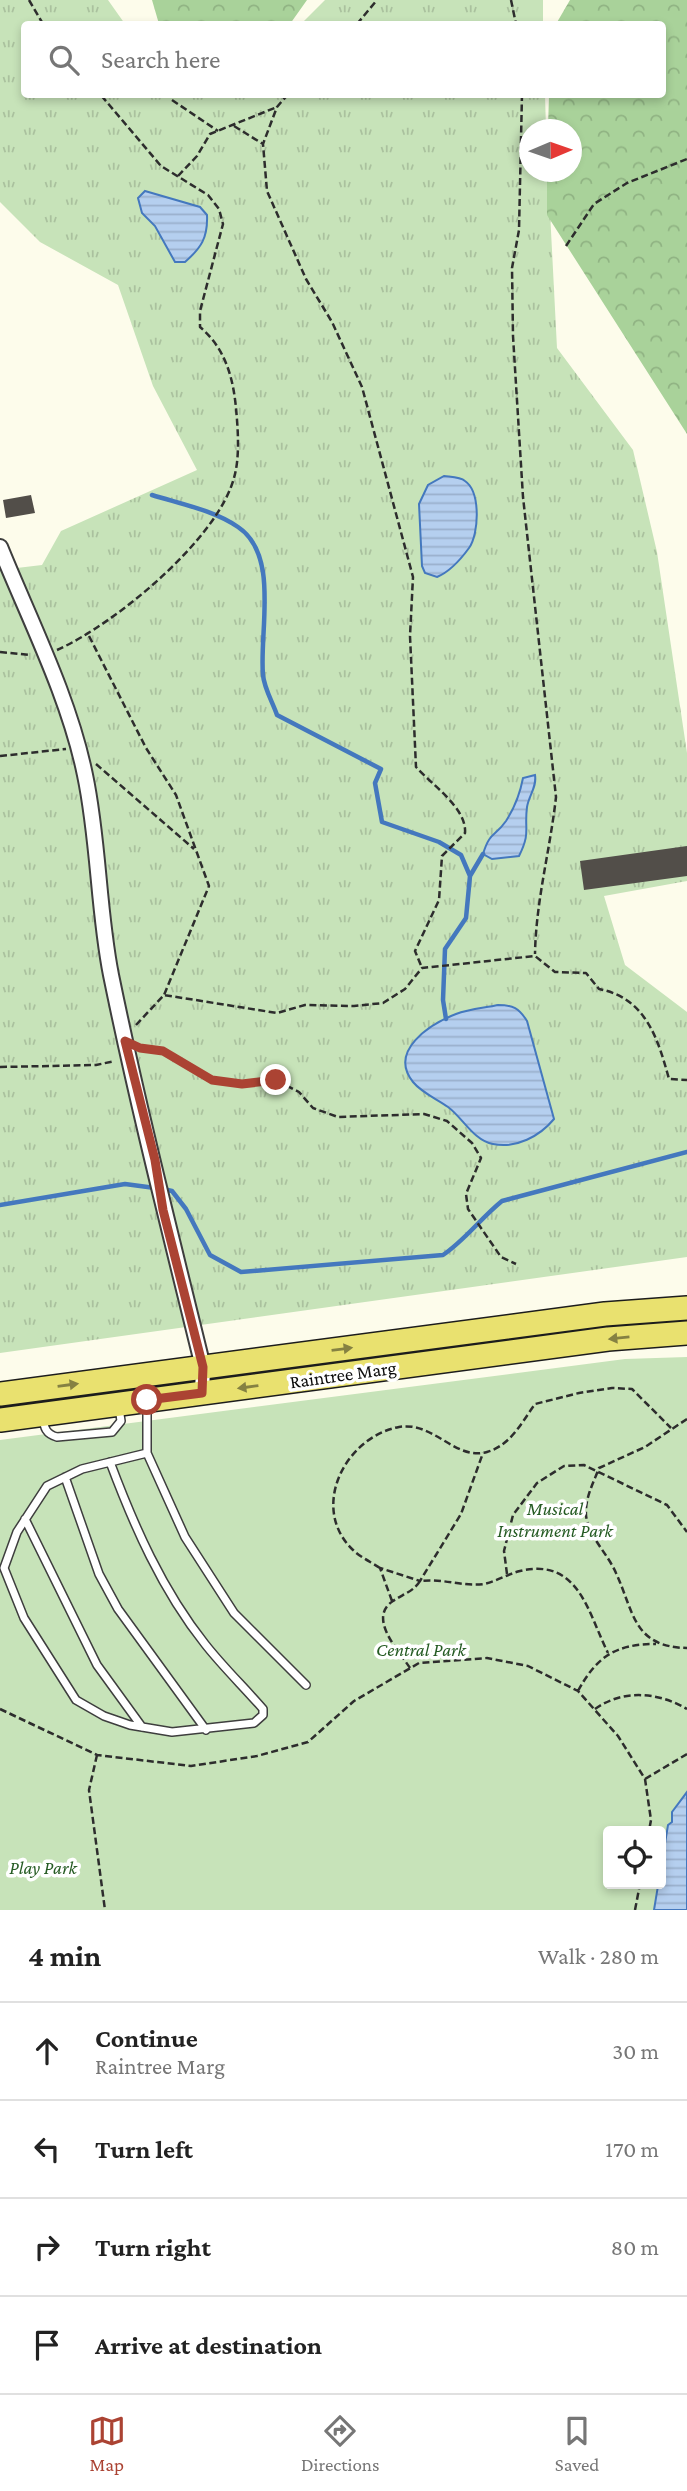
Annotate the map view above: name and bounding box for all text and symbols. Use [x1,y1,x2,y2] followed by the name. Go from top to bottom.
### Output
[21,21,666,98] search box
[45,41,83,79] icon: search
[101,45,220,74] text: Search here
[519,119,582,182] north arrow
[260,1064,291,1095] route end
[608,1332,630,1343] one-way arrow
[331,1343,353,1354] one-way arrow
[288,1357,398,1392] street label: Raintree Marg
[57,1380,79,1391] one-way arrow
[237,1381,259,1392] one-way arrow
[131,1384,162,1415] route start
[497,1498,614,1541] park label: Musical Instrument Park
[376,1639,467,1660] park label: Central Park
[603,1826,666,1889] map controls
[603,1826,666,1889] button: locate
[9,1857,77,1878] park label: Play Park
[28,1939,101,1972] text: 4 min
[538,1943,659,1969] text: Walk · 280 m
[95,2024,198,2053] text: Continue
[28,2032,66,2070] icon: ahead
[612,2038,659,2064] text: 30 m
[95,2053,225,2079] text: Raintree Marg
[28,2130,66,2168] icon: left
[95,2135,193,2164] text: Turn left
[605,2136,659,2162] text: 170 m
[28,2228,66,2266] icon: right
[95,2233,211,2262] text: Turn right
[611,2234,659,2260] text: 80 m
[28,2326,66,2364] icon: arrive
[95,2331,322,2360] text: Arrive at destination
[88,2412,126,2475] tab: Map
[301,2412,380,2475] tab: Directions
[555,2412,599,2475] tab: Saved

